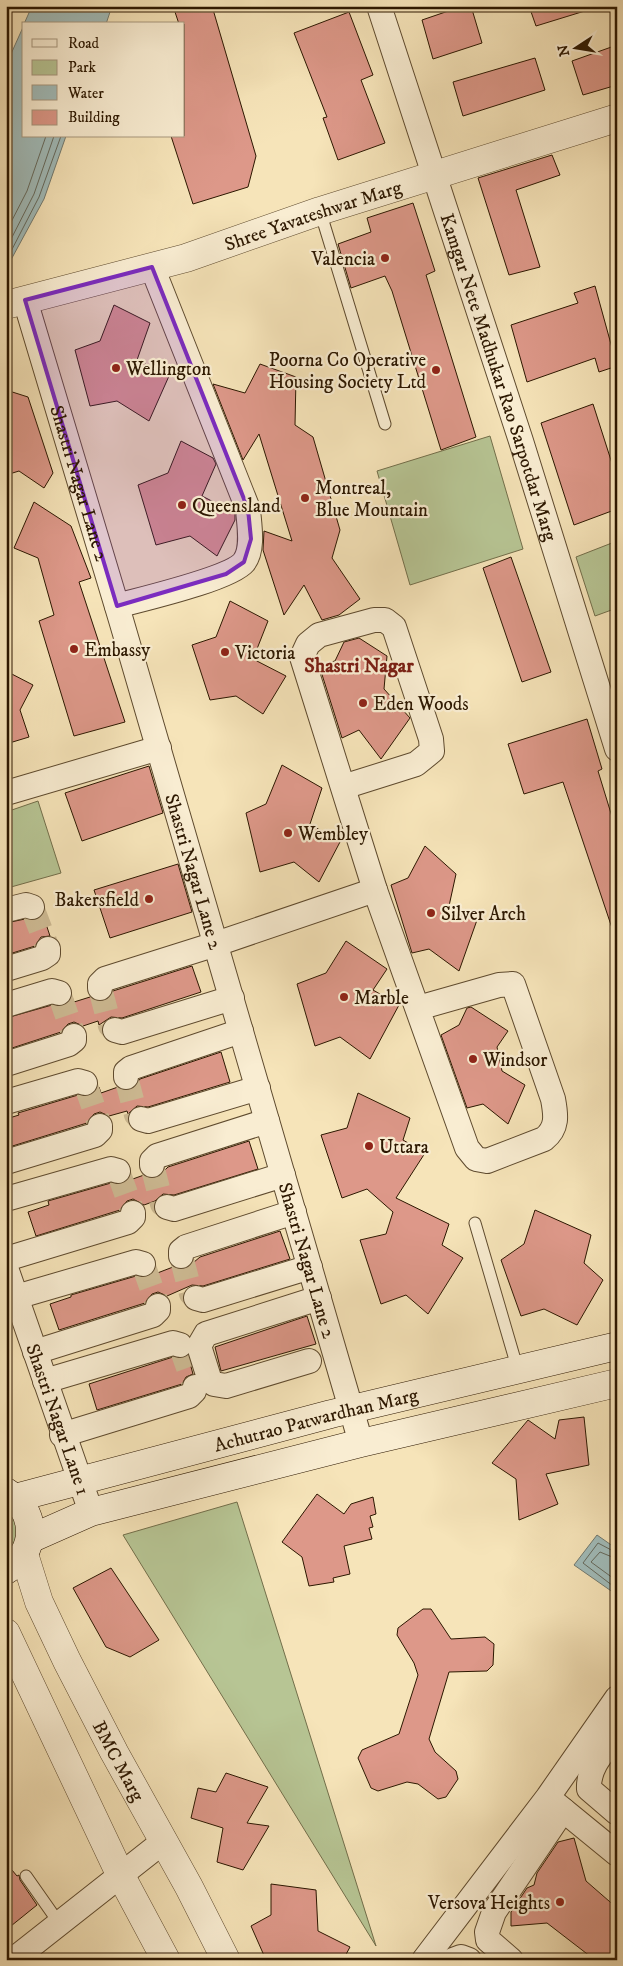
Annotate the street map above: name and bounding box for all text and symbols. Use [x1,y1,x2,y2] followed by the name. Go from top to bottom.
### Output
[22,22,185,138] legend
[550,22,600,72] north arrow
[68,34,100,53] text: Road
[554,43,574,58] text: N
[68,58,97,77] text: Park
[67,84,104,103] text: Water
[68,108,120,127] text: Building
[222,176,405,257] street label: Shree Yavateshwar Marg
[435,211,562,545] street label: Kamgar Nete Madhukar Rao Sarpotdar Marg
[311,248,375,271] place label: Valencia
[379,252,391,264] marker: Valencia
[269,349,427,394] place label: Poorna Co Operative Housing Society Ltd
[125,358,211,381] place label: Wellington
[110,362,122,374] marker: Wellington
[430,364,442,376] marker: Poorna Co Operative Housing Society Ltd
[44,403,113,565] street label: Shastri Nagar Lane 2
[315,477,428,522] place label: Montreal, Blue Mountain
[299,492,311,504] marker: Montreal, Blue Mountain
[192,495,281,518] place label: Queensland
[176,499,188,511] marker: Queensland
[84,639,151,662] place label: Embassy
[234,642,295,665] place label: Victoria
[68,643,80,655] marker: Embassy
[219,646,231,658] marker: Victoria
[304,654,414,679] district label: Shastri Nagar
[373,693,469,716] place label: Eden Woods
[357,697,369,709] marker: Eden Woods
[159,791,227,953] street label: Shastri Nagar Lane 2
[297,823,369,846] place label: Wembley
[282,827,294,839] marker: Wembley
[55,889,140,912] place label: Bakersfield
[143,893,155,905] marker: Bakersfield
[441,903,526,926] place label: Silver Arch
[425,907,437,919] marker: Silver Arch
[354,987,409,1010] place label: Marble
[338,991,350,1003] marker: Marble
[482,1049,547,1072] place label: Windsor
[467,1053,479,1065] marker: Windsor
[379,1136,429,1159] place label: Uttara
[363,1140,375,1152] marker: Uttara
[273,1180,340,1342] street label: Shastri Nagar Lane 2
[20,1341,94,1498] street label: Shastri Nagar Lane 1
[212,1384,421,1458] street label: Achutrao Patwardhan Marg
[87,1717,149,1806] street label: BMC Marg
[427,1892,550,1915] place label: Versova Heights
[554,1896,566,1908] marker: Versova Heights

